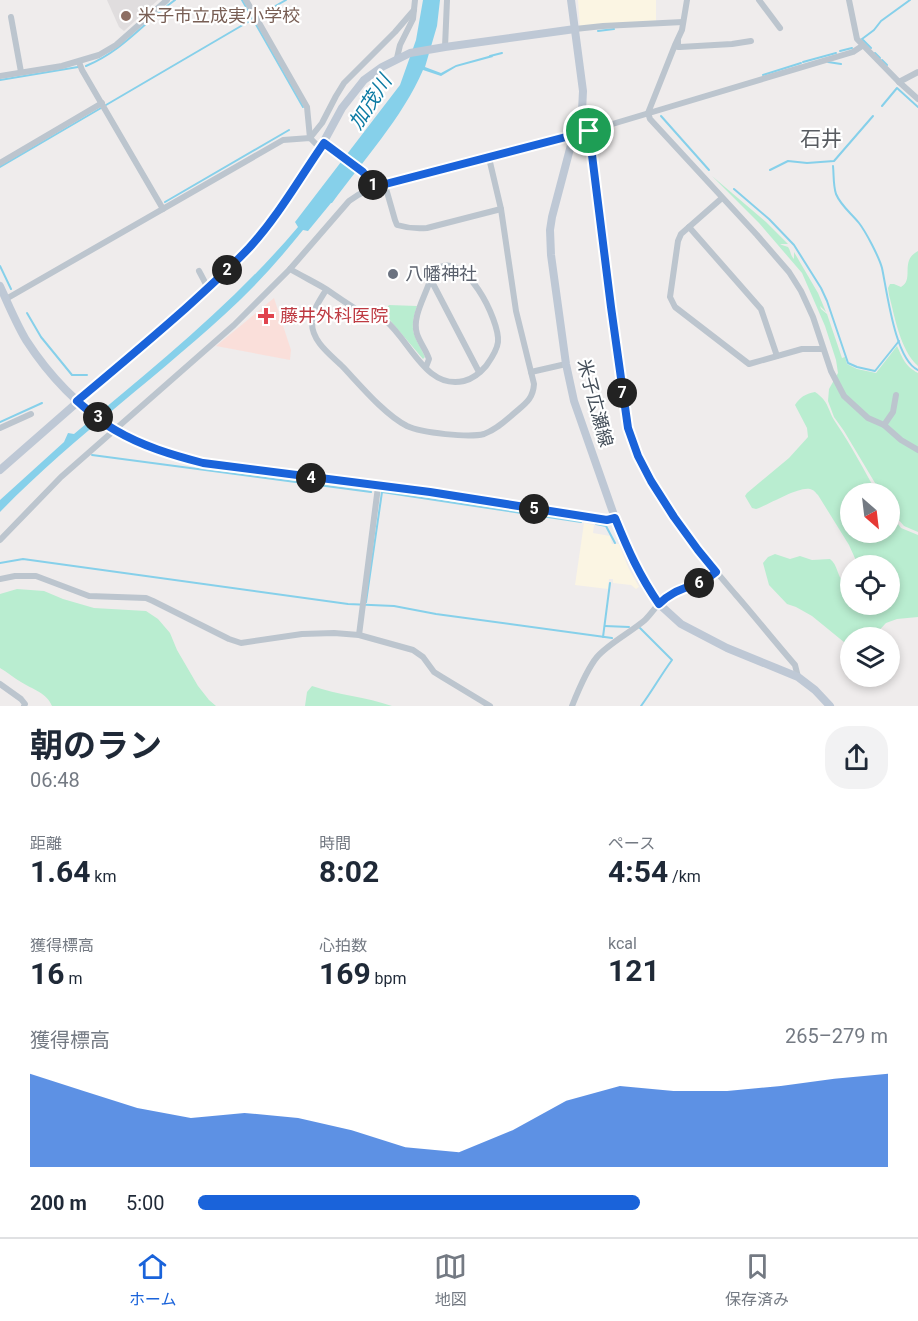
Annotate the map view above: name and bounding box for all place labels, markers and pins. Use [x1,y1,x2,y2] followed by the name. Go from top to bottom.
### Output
[138,5,300,26] place label: 米子市立成実小学校
[119,9,133,23] marker: 米子市立成実小学校
[563,105,614,156] pin
[358,170,388,200] pin: 1
[212,255,242,285] pin: 2
[405,263,477,284] place label: 八幡神社
[386,267,400,281] marker: 八幡神社
[280,305,388,326] place label: 藤井外科医院
[257,307,275,325] marker: 藤井外科医院
[607,378,637,408] pin: 7
[83,402,113,432] pin: 3
[296,463,326,493] pin: 4
[519,494,549,524] pin: 5
[684,568,714,598] pin: 6

